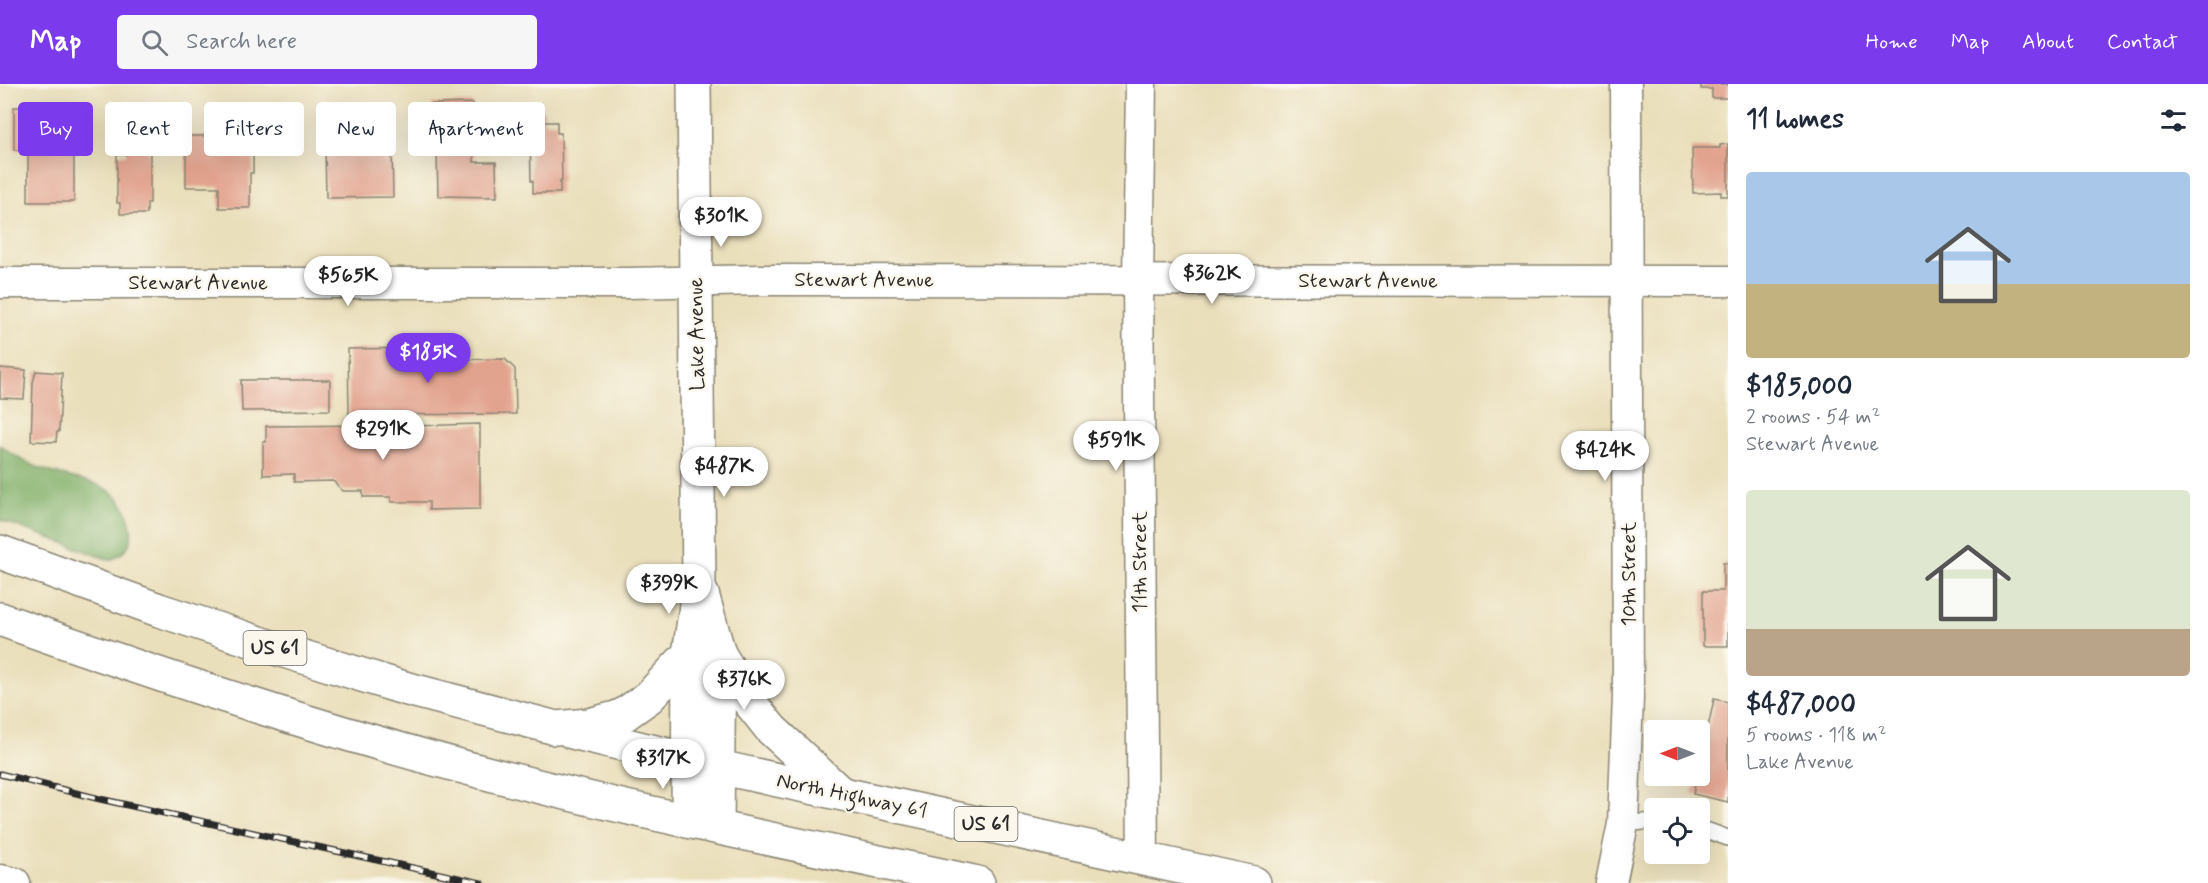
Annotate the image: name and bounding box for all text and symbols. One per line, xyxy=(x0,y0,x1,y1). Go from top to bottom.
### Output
search box xyxy=(117,15,537,69)
text: Map xyxy=(30,24,81,61)
icon: search xyxy=(138,26,171,59)
text: Search here xyxy=(186,28,297,56)
text: Home xyxy=(1866,28,1918,56)
text: Map xyxy=(1951,28,1989,56)
text: About xyxy=(2022,28,2074,56)
text: Contact xyxy=(2107,28,2178,56)
chip: Buy xyxy=(18,102,93,156)
chip: Rent xyxy=(105,102,192,156)
chip: Filters xyxy=(204,102,304,156)
chip: New xyxy=(316,102,396,156)
chip: Apartment xyxy=(408,102,545,156)
text: 11 homes xyxy=(1746,103,1844,137)
icon: filters xyxy=(2157,104,2190,137)
pin: $301K xyxy=(679,197,763,248)
text: $301K xyxy=(694,203,748,230)
icon: home xyxy=(1914,211,2022,319)
pin: $362K xyxy=(1170,254,1254,305)
pin: $565K xyxy=(306,256,390,307)
text: $362K xyxy=(1183,260,1241,287)
text: $565K xyxy=(318,262,378,289)
street label: Stewart Avenue xyxy=(794,266,934,294)
street label: Stewart Avenue xyxy=(1298,267,1438,295)
street label: Stewart Avenue xyxy=(128,269,268,297)
street label: Lake Avenue xyxy=(682,277,712,391)
pin: $185K xyxy=(386,333,470,384)
text: $185K xyxy=(400,339,456,366)
text: $185,000 xyxy=(1746,370,1852,404)
text: 2 rooms · 54 m² xyxy=(1746,404,1880,431)
pin: $291K xyxy=(341,410,425,461)
text: $291K xyxy=(355,416,411,443)
pin: $591K xyxy=(1074,421,1158,472)
text: $591K xyxy=(1087,427,1145,454)
pin: $424K xyxy=(1563,431,1647,482)
text: Stewart Avenue xyxy=(1746,431,1879,458)
text: $424K xyxy=(1575,437,1635,464)
pin: $487K xyxy=(682,447,766,498)
text: $487K xyxy=(694,453,754,480)
street label: 11th Street xyxy=(1126,510,1154,613)
street label: 10th Street xyxy=(1615,521,1643,626)
icon: home xyxy=(1914,529,2022,637)
pin: $399K xyxy=(627,564,711,615)
text: $399K xyxy=(640,570,698,597)
road number: US 61 xyxy=(244,631,306,665)
pin: $376K xyxy=(702,660,786,711)
text: $376K xyxy=(717,666,771,693)
text: $487,000 xyxy=(1746,688,1856,722)
north arrow xyxy=(1644,720,1710,786)
map controls xyxy=(1644,720,1710,864)
text: 5 rooms · 118 m² xyxy=(1746,722,1887,749)
pin: $317K xyxy=(621,739,705,790)
text: $317K xyxy=(636,745,690,772)
text: Lake Avenue xyxy=(1746,749,1854,776)
street label: North Highway 61 xyxy=(774,766,930,828)
button: locate xyxy=(1644,798,1710,864)
road number: US 61 xyxy=(954,807,1018,841)

